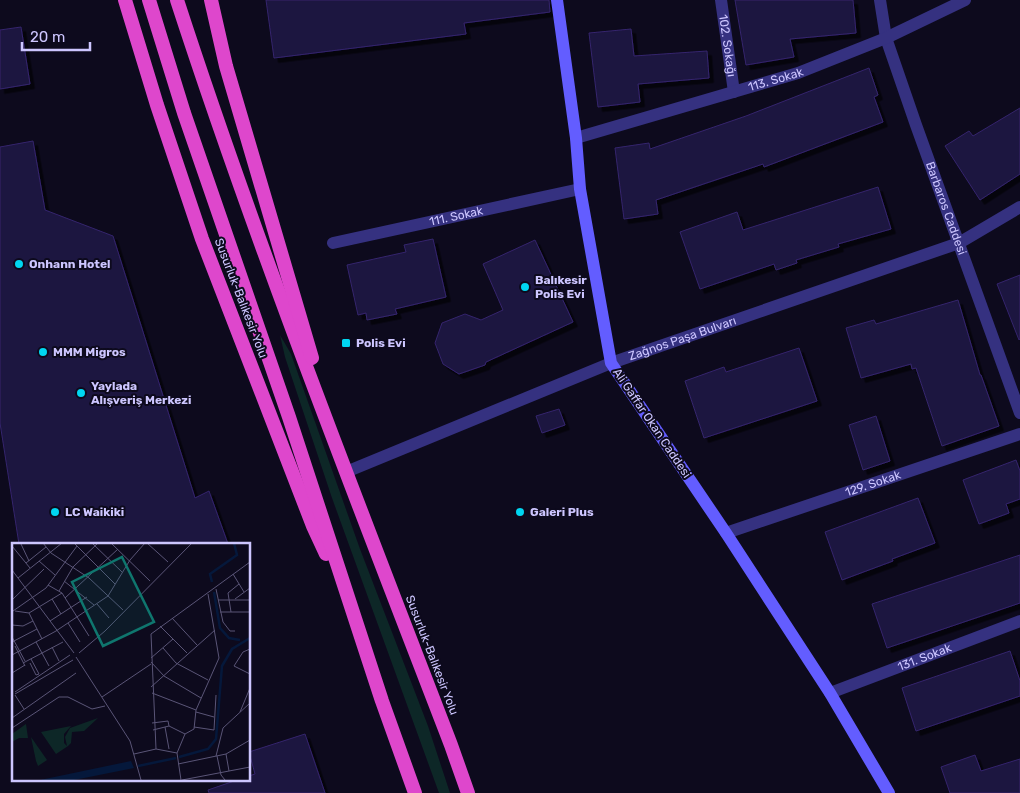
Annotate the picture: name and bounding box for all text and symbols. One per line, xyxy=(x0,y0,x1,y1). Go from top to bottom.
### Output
street label: 102. Sokağı xyxy=(716,13,739,78)
scale bar xyxy=(22,20,90,52)
text: 20 m xyxy=(30,28,65,46)
street label: 113. Sokak xyxy=(746,64,806,94)
street label: Barbaros Caddesi xyxy=(923,160,969,257)
street label: 111. Sokak xyxy=(428,203,485,229)
street label: Susurluk-Balıkesir Yolu xyxy=(212,236,270,360)
place label: Onhann Hotel xyxy=(29,257,111,271)
marker: Onhann Hotel xyxy=(13,258,25,270)
place label: Balıkesir Polis Evi xyxy=(535,273,587,301)
marker: Balıkesir Polis Evi xyxy=(519,281,531,293)
street label: Zağnos Paşa Bulvarı xyxy=(627,313,738,363)
place label: Polis Evi xyxy=(356,336,406,350)
marker: Polis Evi xyxy=(340,337,352,349)
place label: MMM Migros xyxy=(53,345,126,359)
marker: MMM Migros xyxy=(37,346,49,358)
street label: Ali Gaffar Okan Caddesi xyxy=(610,365,694,481)
place label: Yaylada Alışveriş Merkezi xyxy=(91,379,191,407)
marker: Yaylada Alışveriş Merkezi xyxy=(75,387,87,399)
street label: 129. Sokak xyxy=(843,467,903,499)
place label: LC Waikiki xyxy=(65,505,124,519)
place label: Galeri Plus xyxy=(530,505,594,519)
marker: LC Waikiki xyxy=(49,506,61,518)
marker: Galeri Plus xyxy=(514,506,526,518)
inset map xyxy=(12,543,250,780)
street label: Susurluk-Balıkesir Yolu xyxy=(403,593,461,717)
street label: 131. Sokak xyxy=(896,640,954,674)

